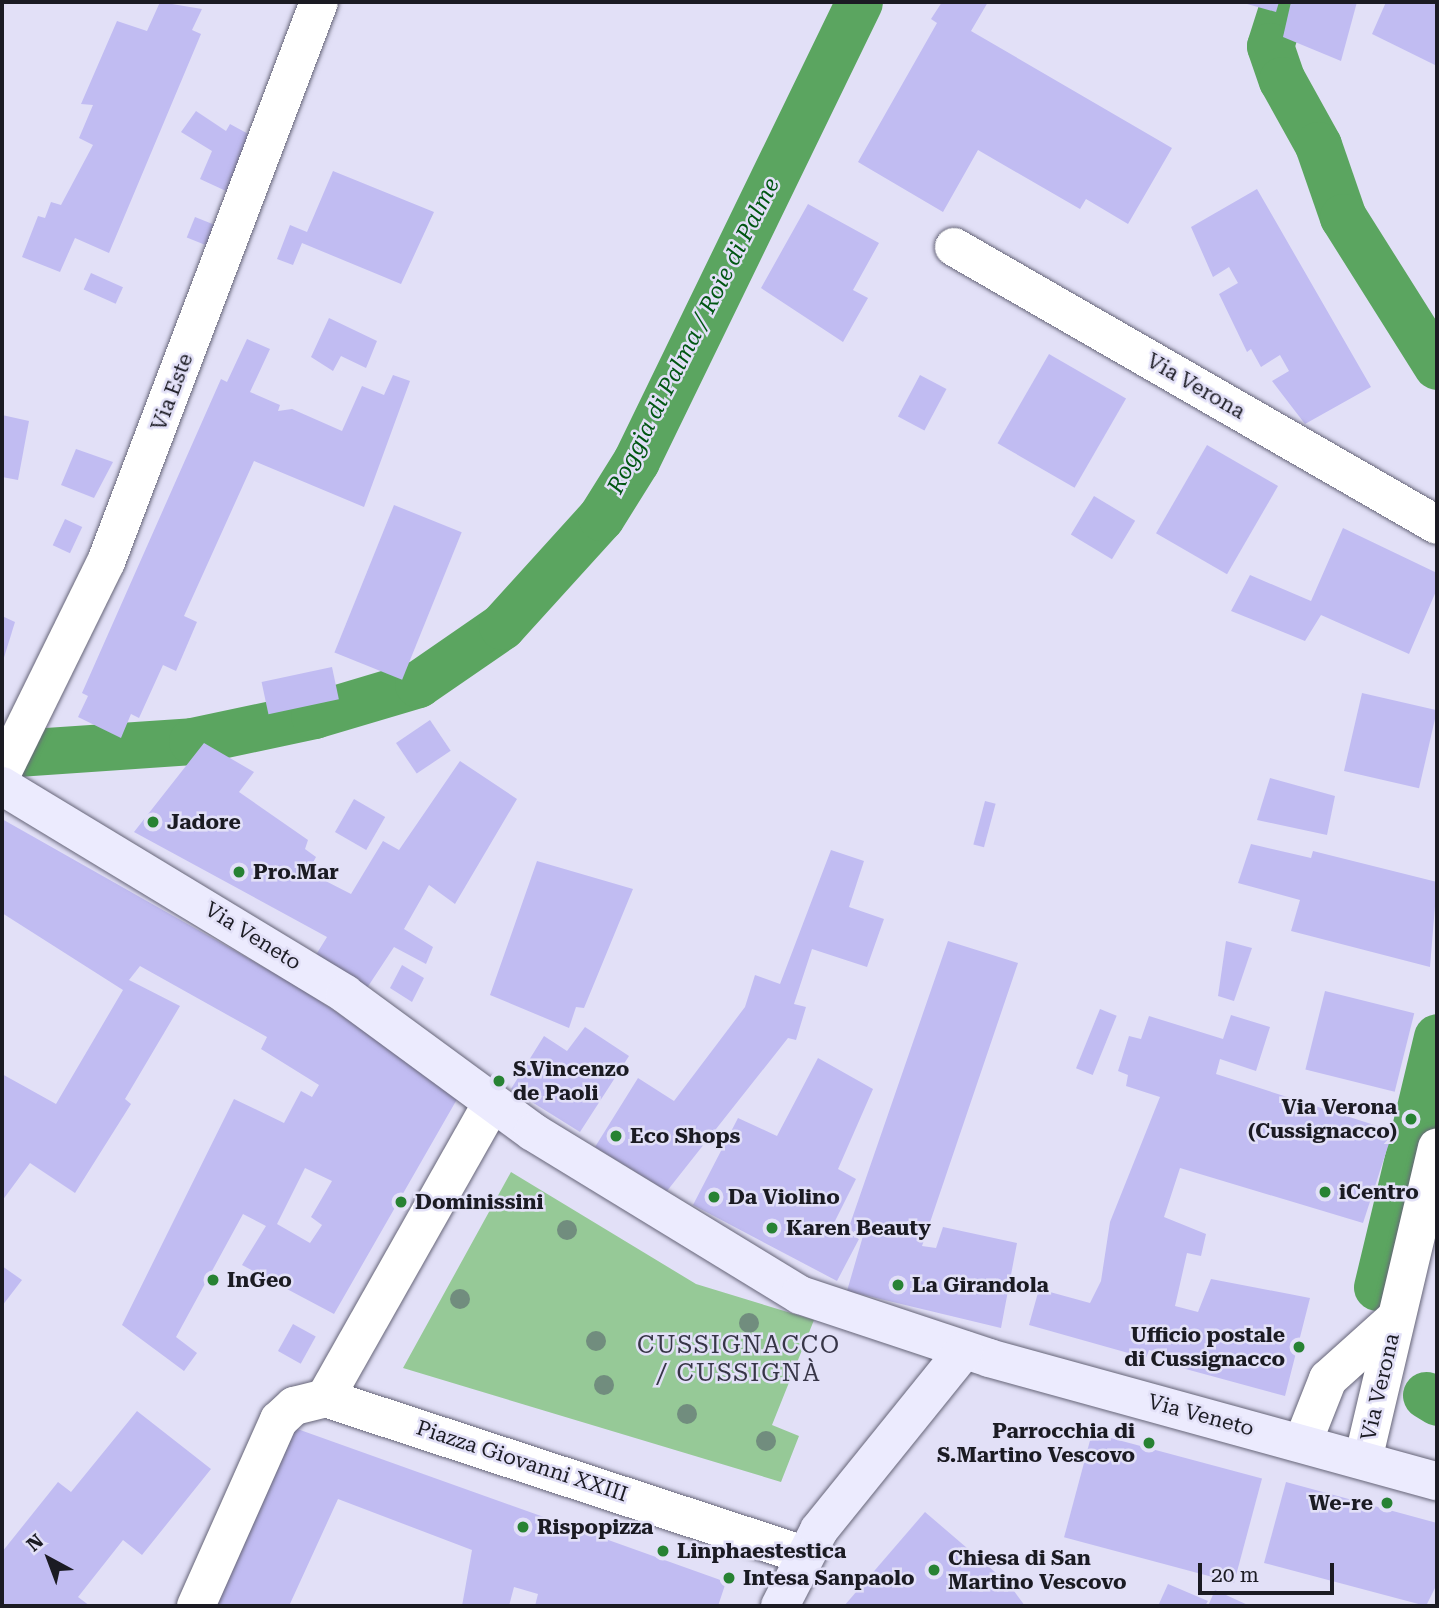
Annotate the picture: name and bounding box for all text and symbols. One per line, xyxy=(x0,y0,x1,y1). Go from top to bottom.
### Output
water label: Roggia di Palma / Roie di Palme xyxy=(602,174,786,498)
street label: Via Verona xyxy=(1142,348,1250,424)
street label: Via Este xyxy=(146,350,198,434)
place label: Jadore xyxy=(167,809,241,835)
marker: Jadore xyxy=(145,814,161,830)
place label: Pro.Mar xyxy=(253,859,339,885)
marker: Pro.Mar xyxy=(231,864,247,880)
street label: Via Veneto xyxy=(200,897,306,975)
place label: S.Vincenzo de Paoli xyxy=(513,1056,629,1106)
marker: S.Vincenzo de Paoli xyxy=(491,1073,507,1089)
place label: Via Verona (Cussignacco) xyxy=(1248,1094,1397,1144)
marker: Via Verona (Cussignacco) xyxy=(1403,1111,1419,1127)
place label: Eco Shops xyxy=(630,1123,740,1149)
marker: Eco Shops xyxy=(608,1128,624,1144)
place label: iCentro xyxy=(1339,1179,1419,1205)
place label: Da Violino xyxy=(728,1184,840,1210)
marker: iCentro xyxy=(1317,1184,1333,1200)
place label: Dominissini xyxy=(415,1189,544,1215)
marker: Da Violino xyxy=(706,1189,722,1205)
marker: Dominissini xyxy=(393,1194,409,1210)
place label: Karen Beauty xyxy=(786,1215,931,1241)
marker: Karen Beauty xyxy=(764,1220,780,1236)
place label: InGeo xyxy=(227,1267,292,1293)
marker: InGeo xyxy=(205,1272,221,1288)
place label: La Girandola xyxy=(912,1272,1049,1298)
marker: La Girandola xyxy=(890,1277,906,1293)
place label: Ufficio postale di Cussignacco xyxy=(1124,1322,1285,1372)
street label: Via Verona xyxy=(1355,1331,1405,1443)
district label: CUSSIGNACCO / CUSSIGNÀ xyxy=(638,1332,840,1388)
marker: Ufficio postale di Cussignacco xyxy=(1291,1339,1307,1355)
street label: Via Veneto xyxy=(1145,1389,1257,1441)
street label: Piazza Giovanni XXIII xyxy=(413,1415,631,1507)
place label: Parrocchia di S.Martino Vescovo xyxy=(937,1418,1135,1468)
marker: Parrocchia di S.Martino Vescovo xyxy=(1141,1435,1157,1451)
place label: We-re xyxy=(1309,1490,1373,1516)
marker: We-re xyxy=(1379,1495,1395,1511)
place label: Rispopizza xyxy=(537,1514,653,1540)
marker: Rispopizza xyxy=(515,1519,531,1535)
north arrow xyxy=(14,1524,84,1594)
text: N xyxy=(22,1529,48,1556)
place label: Linphaestestica xyxy=(677,1538,846,1564)
marker: Linphaestestica xyxy=(655,1543,671,1559)
place label: Chiesa di San Martino Vescovo xyxy=(948,1545,1127,1595)
scale bar xyxy=(1201,1548,1338,1592)
marker: Chiesa di San Martino Vescovo xyxy=(926,1562,942,1578)
text: 20 m xyxy=(1211,1563,1259,1587)
place label: Intesa Sanpaolo xyxy=(743,1565,915,1591)
marker: Intesa Sanpaolo xyxy=(721,1570,737,1586)

